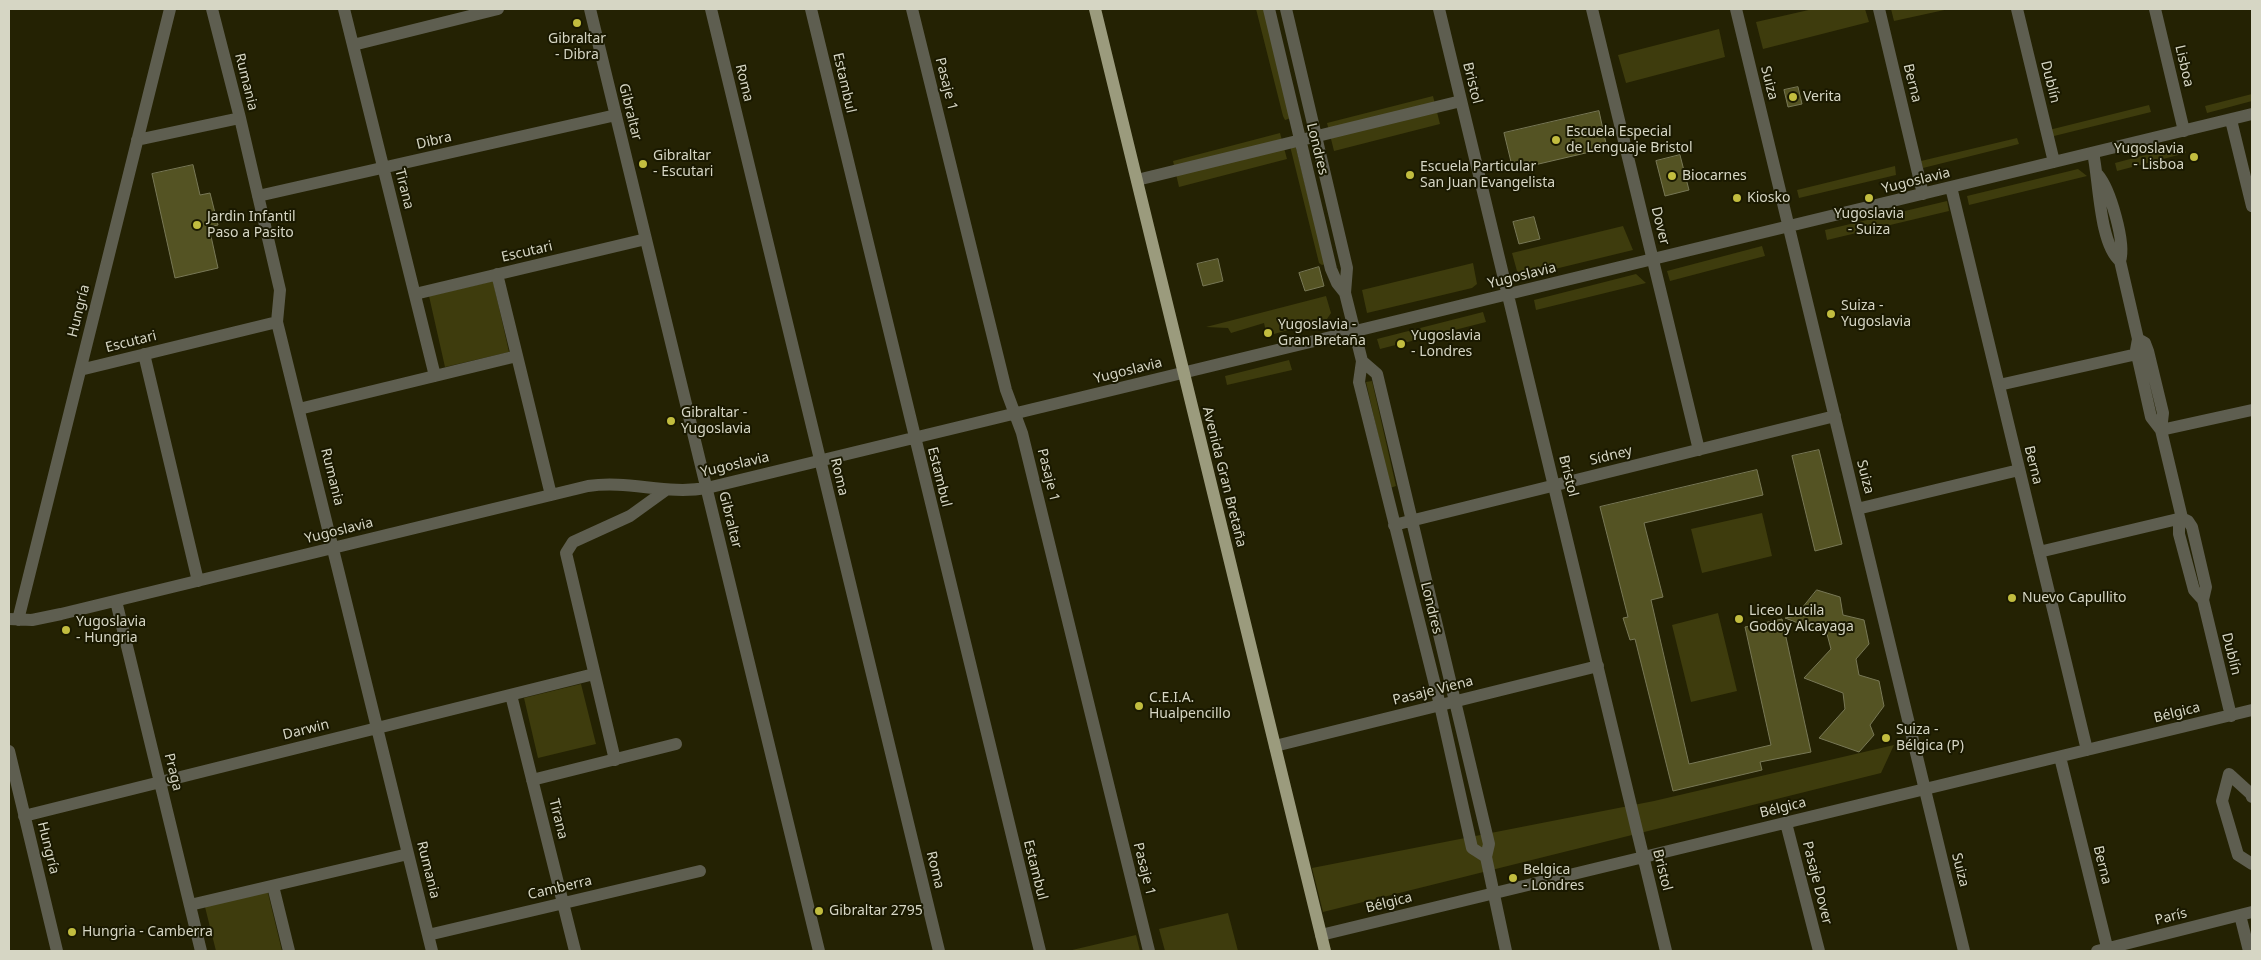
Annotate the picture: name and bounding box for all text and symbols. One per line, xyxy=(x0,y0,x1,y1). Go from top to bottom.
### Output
marker: Gibraltar - Dibra xyxy=(571,17,583,29)
place label: Gibraltar - Dibra xyxy=(548,31,606,64)
street label: Lisboa xyxy=(2171,43,2197,89)
street label: Estambul xyxy=(829,51,859,115)
street label: Rumania xyxy=(231,52,261,112)
street label: Pasaje 1 xyxy=(931,56,961,112)
street label: Dublín xyxy=(2037,59,2063,105)
street label: Bristol xyxy=(1459,60,1485,106)
street label: Roma xyxy=(731,62,757,104)
street label: Berna xyxy=(1899,62,1925,104)
street label: Suiza xyxy=(1757,64,1781,102)
street label: Gibraltar xyxy=(615,82,645,142)
place label: Verita xyxy=(1803,89,1841,105)
marker: Verita xyxy=(1787,91,1799,103)
street label: Londres xyxy=(1302,121,1332,177)
place label: Escuela Especial de Lenguaje Bristol xyxy=(1566,124,1693,156)
street label: Dibra xyxy=(415,129,453,153)
marker: Escuela Especial de Lenguaje Bristol xyxy=(1550,134,1562,146)
place label: Yugoslavia - Lisboa xyxy=(2114,141,2184,174)
place label: Gibraltar - Escutari xyxy=(653,148,713,180)
marker: Yugoslavia - Lisboa xyxy=(2188,151,2200,163)
marker: Gibraltar - Escutari xyxy=(637,158,649,170)
place label: Escuela Particular San Juan Evangelista xyxy=(1420,159,1555,192)
street label: Yugoslavia xyxy=(1880,164,1952,198)
street label: Tirana xyxy=(391,167,417,211)
place label: Biocarnes xyxy=(1682,168,1747,184)
marker: Escuela Particular San Juan Evangelista xyxy=(1404,169,1416,181)
marker: Biocarnes xyxy=(1666,170,1678,182)
place label: Kiosko xyxy=(1747,190,1790,206)
marker: Kiosko xyxy=(1731,192,1743,204)
marker: Yugoslavia - Suiza xyxy=(1863,192,1875,204)
street label: Dover xyxy=(1647,205,1673,247)
place label: Yugoslavia - Suiza xyxy=(1834,206,1904,238)
place label: Jardin Infantil Paso a Pasito xyxy=(207,209,296,242)
marker: Jardin Infantil Paso a Pasito xyxy=(191,219,203,231)
street label: Escutari xyxy=(500,238,554,266)
street label: Yugoslavia xyxy=(1486,259,1558,293)
street label: Hungría xyxy=(64,283,94,339)
place label: Suiza - Yugoslavia xyxy=(1841,298,1911,331)
marker: Suiza - Yugoslavia xyxy=(1825,308,1837,320)
place label: Yugoslavia - Gran Bretaña xyxy=(1278,317,1366,350)
marker: Yugoslavia - Gran Bretaña xyxy=(1262,327,1274,339)
street label: Escutari xyxy=(104,328,158,356)
place label: Yugoslavia - Londres xyxy=(1411,328,1481,361)
marker: Yugoslavia - Londres xyxy=(1395,338,1407,350)
street label: Yugoslavia xyxy=(1092,354,1164,388)
place label: Gibraltar - Yugoslavia xyxy=(681,405,751,438)
street label: Avenida Gran Bretaña xyxy=(1198,405,1250,549)
marker: Gibraltar - Yugoslavia xyxy=(665,415,677,427)
street label: Sídney xyxy=(1588,443,1634,469)
street label: Berna xyxy=(2020,444,2046,486)
street label: Estambul xyxy=(923,445,955,509)
street label: Rumania xyxy=(317,447,347,507)
street label: Pasaje 1 xyxy=(1033,447,1063,503)
street label: Yugoslavia xyxy=(699,449,771,481)
street label: Bristol xyxy=(1555,453,1581,499)
street label: Roma xyxy=(827,457,851,497)
street label: Suiza xyxy=(1853,458,1877,496)
street label: Gibraltar xyxy=(715,490,745,550)
street label: Yugoslavia xyxy=(303,514,375,548)
street label: Londres xyxy=(1416,580,1446,636)
place label: Nuevo Capullito xyxy=(2022,590,2126,606)
marker: Nuevo Capullito xyxy=(2006,592,2018,604)
place label: Liceo Lucila Godoy Alcayaga xyxy=(1749,603,1854,636)
marker: Liceo Lucila Godoy Alcayaga xyxy=(1733,613,1745,625)
place label: Yugoslavia - Hungria xyxy=(76,614,146,646)
marker: Yugoslavia - Hungria xyxy=(60,624,72,636)
street label: Dublín xyxy=(2218,631,2244,677)
street label: Pasaje Viena xyxy=(1391,673,1475,709)
place label: C.E.I.A. Hualpencillo xyxy=(1149,690,1231,722)
street label: Bélgica xyxy=(2152,699,2202,727)
marker: C.E.I.A. Hualpencillo xyxy=(1133,700,1145,712)
street label: Darwin xyxy=(281,716,331,744)
place label: Suiza - Bélgica (P) xyxy=(1896,722,1964,754)
marker: Suiza - Bélgica (P) xyxy=(1880,732,1892,744)
street label: Praga xyxy=(160,751,186,793)
street label: Bélgica xyxy=(1758,794,1808,822)
street label: Tirana xyxy=(545,797,571,841)
street label: Hungría xyxy=(33,820,63,876)
street label: Estambul xyxy=(1019,838,1051,902)
street label: Rumania xyxy=(413,840,443,900)
street label: Pasaje Dover xyxy=(1799,840,1835,926)
street label: Pasaje 1 xyxy=(1129,841,1159,897)
street label: Berna xyxy=(2089,844,2115,886)
street label: Bristol xyxy=(1649,847,1675,893)
street label: Roma xyxy=(922,849,948,891)
street label: Suiza xyxy=(1948,851,1972,889)
place label: Belgica - Londres xyxy=(1523,862,1584,894)
street label: Camberra xyxy=(526,872,594,904)
marker: Belgica - Londres xyxy=(1507,872,1519,884)
street label: Bélgica xyxy=(1364,889,1414,917)
place label: Gibraltar 2795 xyxy=(829,903,923,919)
marker: Gibraltar 2795 xyxy=(813,905,825,917)
street label: París xyxy=(2153,905,2189,929)
place label: Hungria - Camberra xyxy=(82,924,213,940)
marker: Hungria - Camberra xyxy=(66,926,78,938)

